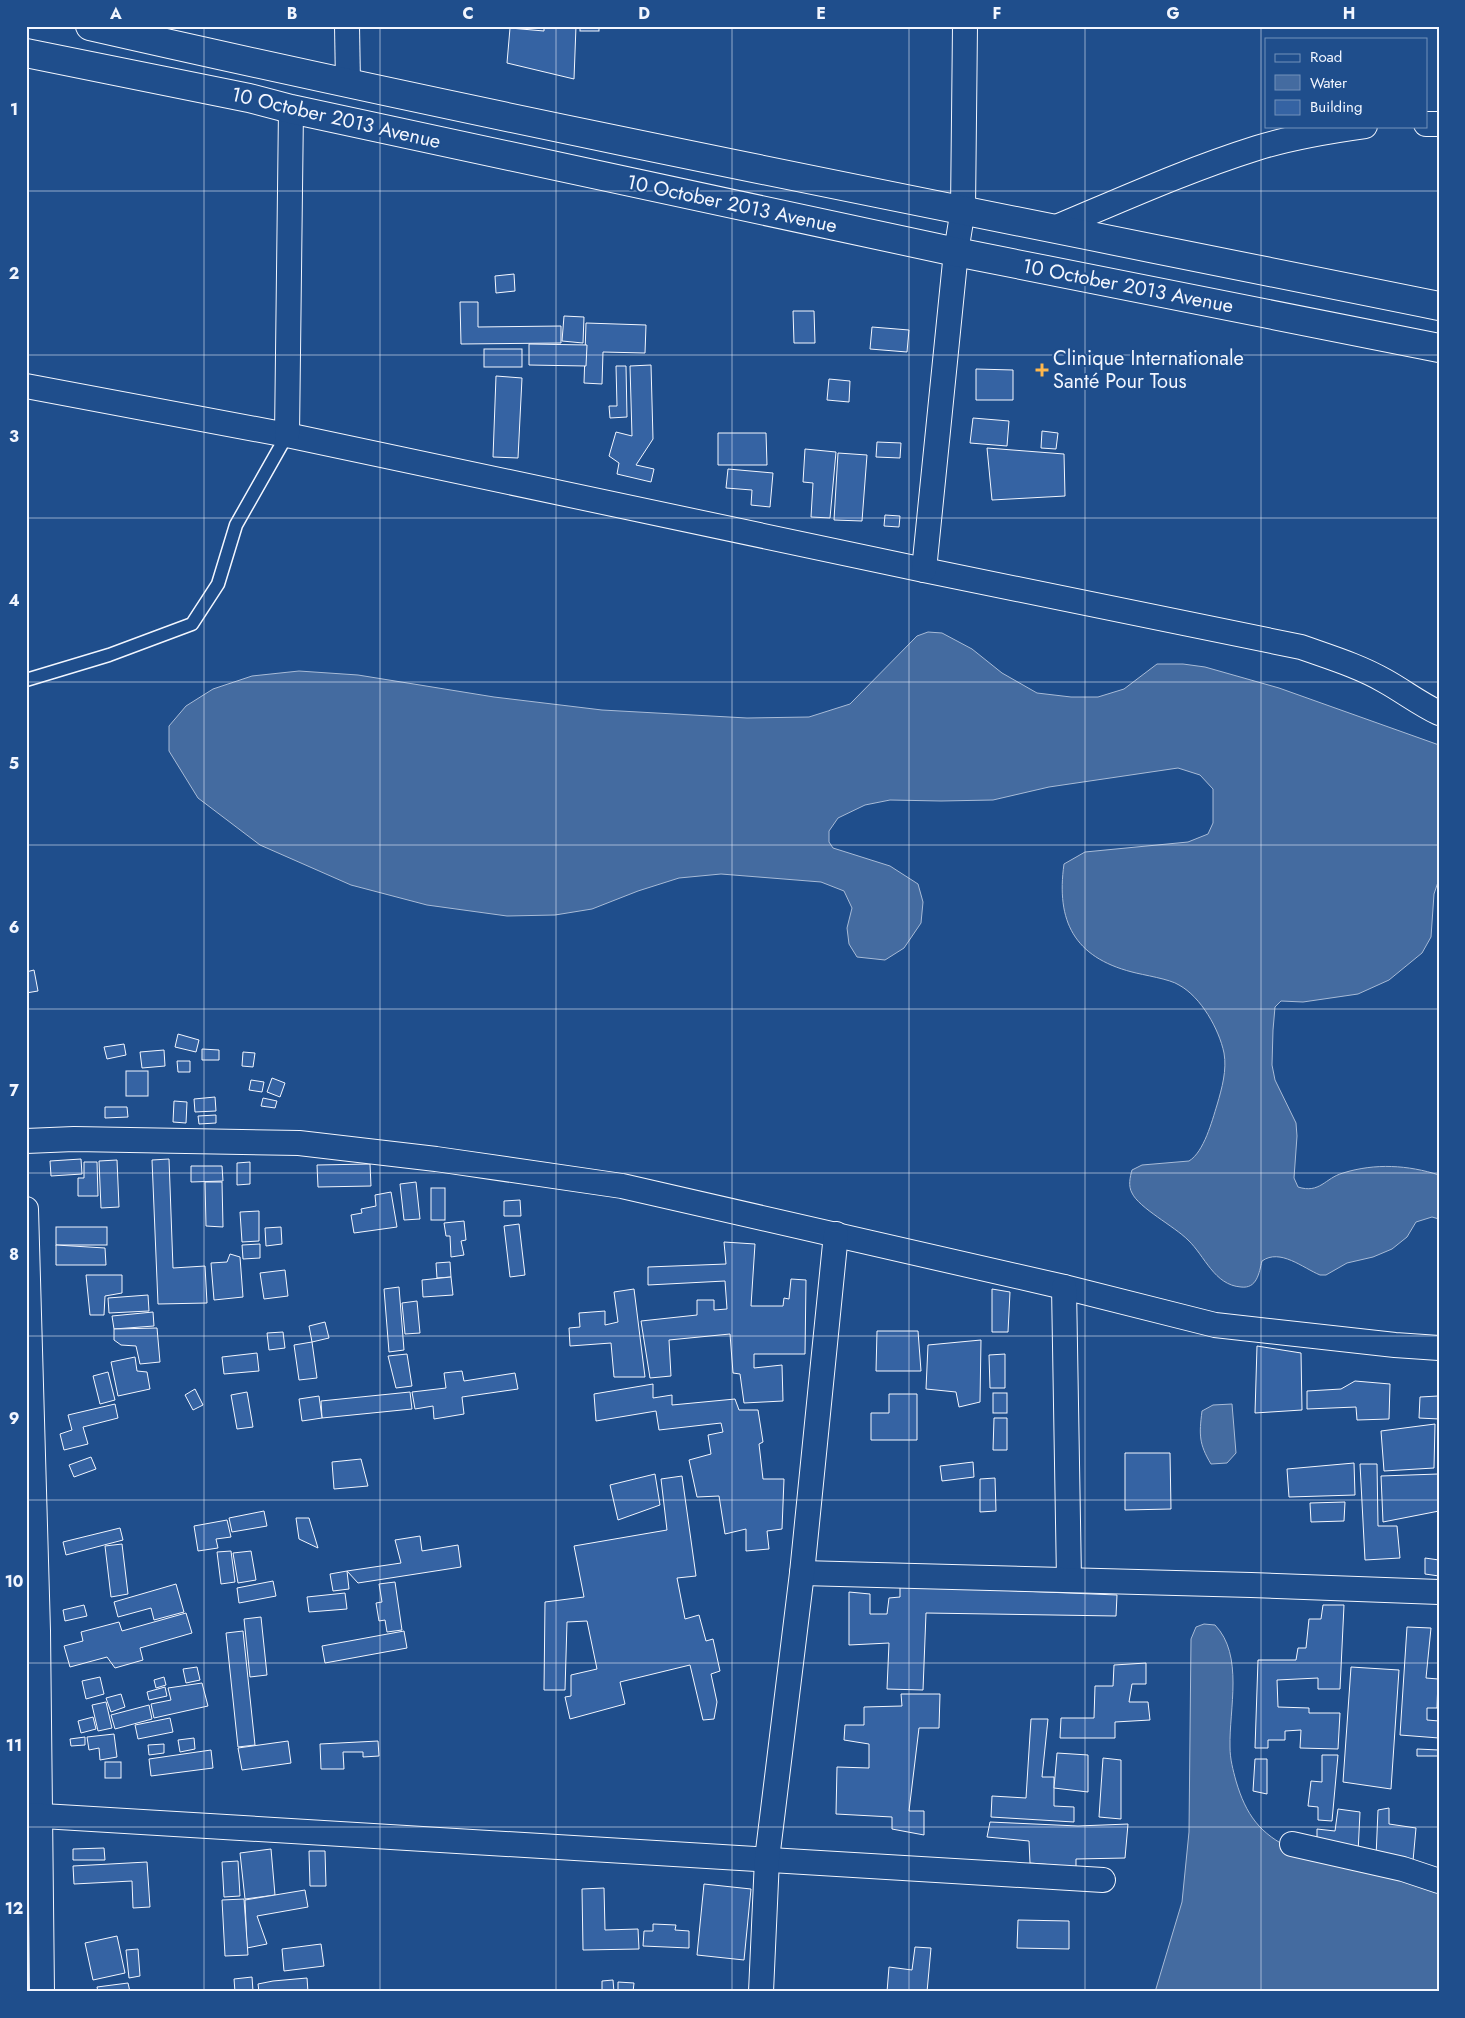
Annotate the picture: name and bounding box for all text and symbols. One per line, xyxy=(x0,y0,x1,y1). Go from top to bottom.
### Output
text: A xyxy=(109,2,122,25)
text: B xyxy=(287,2,297,25)
text: C xyxy=(462,2,474,25)
text: D xyxy=(638,2,650,25)
text: E xyxy=(816,2,826,25)
text: F xyxy=(993,2,1001,25)
text: G xyxy=(1166,2,1180,25)
text: H xyxy=(1343,2,1355,25)
legend xyxy=(1265,38,1428,128)
text: Road xyxy=(1310,46,1342,68)
text: Water xyxy=(1310,72,1348,94)
street label: 10 October 2013 Avenue xyxy=(228,80,444,156)
text: Building xyxy=(1310,96,1362,118)
text: 1 xyxy=(10,98,18,121)
street label: 10 October 2013 Avenue xyxy=(624,168,840,240)
street label: 10 October 2013 Avenue xyxy=(1020,251,1236,321)
text: 2 xyxy=(9,262,19,285)
place label: Clinique Internationale Santé Pour Tous xyxy=(1053,344,1244,396)
marker: Clinique Internationale Santé Pour Tous xyxy=(1035,363,1049,377)
text: 3 xyxy=(9,425,19,448)
text: 4 xyxy=(8,589,20,612)
text: 5 xyxy=(9,752,19,775)
text: 6 xyxy=(9,916,19,939)
text: 7 xyxy=(9,1079,19,1102)
text: 8 xyxy=(9,1243,19,1266)
text: 9 xyxy=(9,1407,19,1430)
text: 10 xyxy=(5,1570,23,1593)
text: 11 xyxy=(6,1734,22,1757)
text: 12 xyxy=(5,1897,23,1920)

